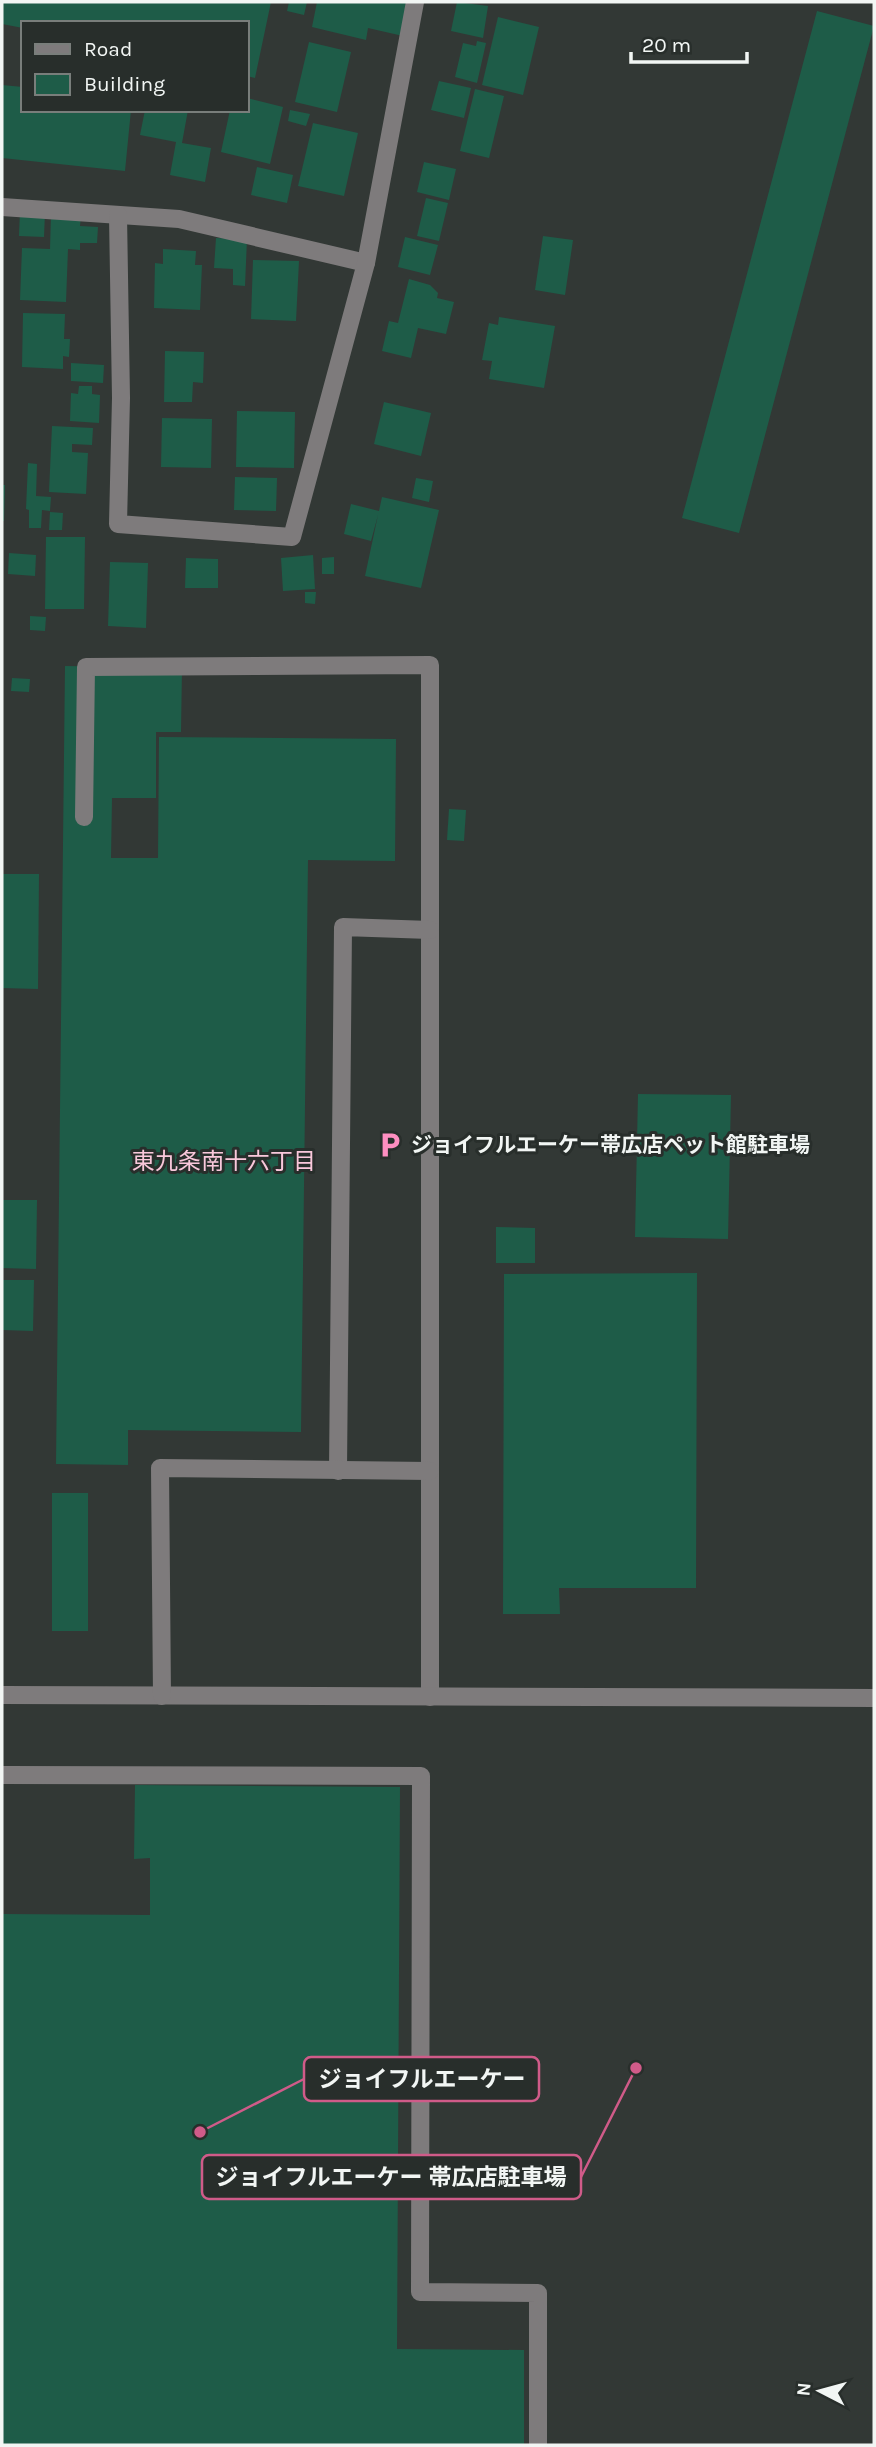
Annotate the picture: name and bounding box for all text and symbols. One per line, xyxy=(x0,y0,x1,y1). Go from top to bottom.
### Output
legend xyxy=(21,21,248,112)
scale bar xyxy=(631,21,746,65)
text: 20 m xyxy=(642,33,691,57)
text: Road xyxy=(84,37,132,61)
text: Building xyxy=(84,72,165,96)
parking icon: ジョイフルエーケー帯広店ペット館駐車場 xyxy=(375,1130,405,1160)
place label: ジョイフルエーケー帯広店ペット館駐車場 xyxy=(411,1133,810,1157)
district label: 東九条南十六丁目 xyxy=(132,1148,316,1175)
callout: ジョイフルエーケー xyxy=(304,2057,539,2101)
text: ジョイフルエーケー xyxy=(319,2066,526,2093)
callout: ジョイフルエーケー 帯広店駐車場 xyxy=(202,2155,581,2199)
text: ジョイフルエーケー 帯広店駐車場 xyxy=(216,2164,566,2191)
north arrow xyxy=(785,2356,855,2426)
text: N xyxy=(792,2381,816,2397)

